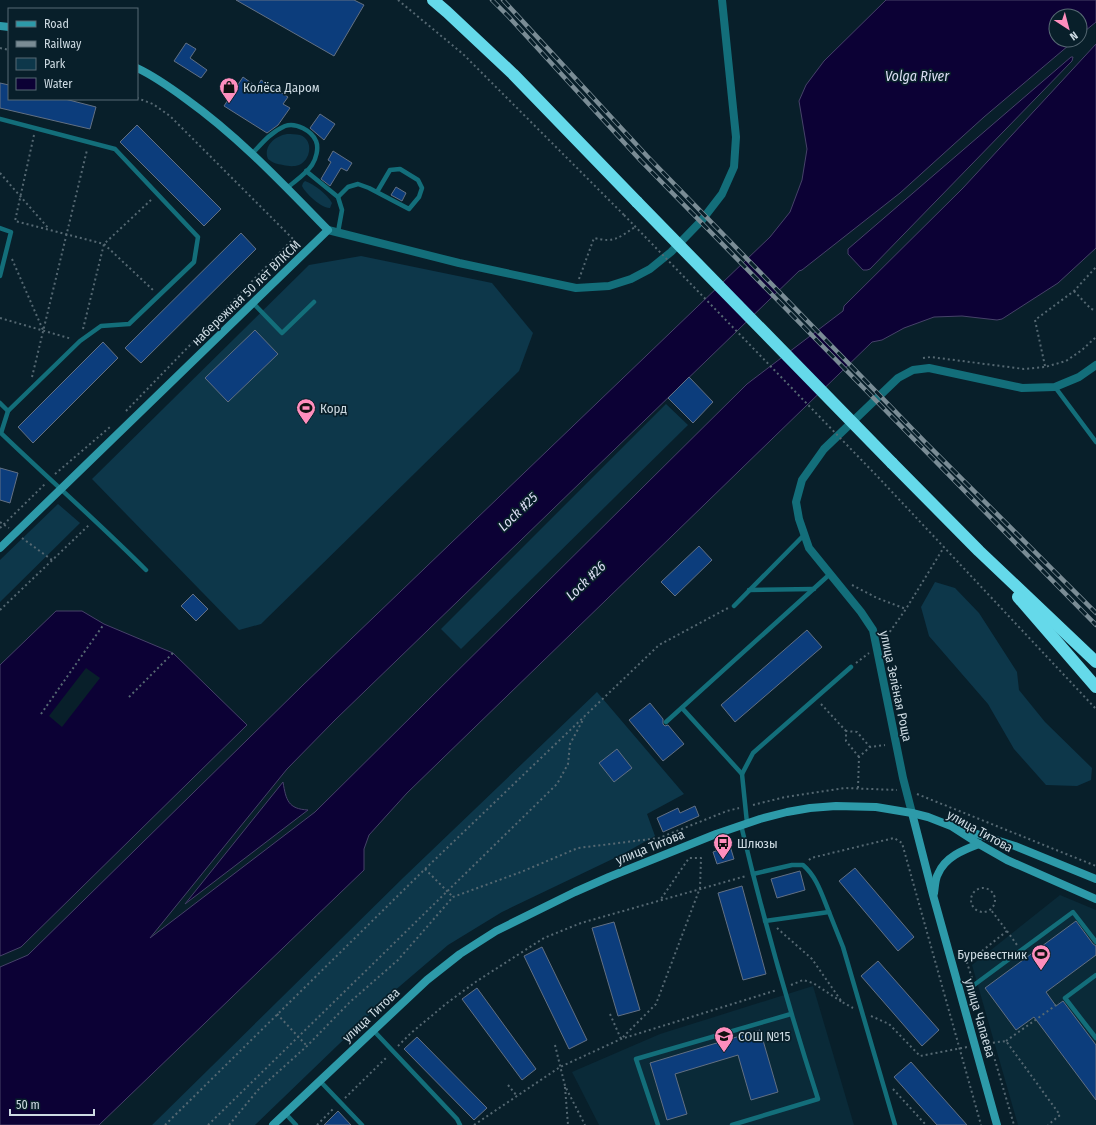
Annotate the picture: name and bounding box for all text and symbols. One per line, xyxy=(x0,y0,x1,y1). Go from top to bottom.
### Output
legend xyxy=(8,8,138,100)
north arrow xyxy=(1048,8,1088,48)
text: Road xyxy=(44,17,69,31)
text: N xyxy=(1067,28,1080,43)
text: Railway xyxy=(44,37,82,51)
text: Park xyxy=(44,57,66,71)
water label: Volga River xyxy=(885,68,950,85)
shop icon: Колёса Даром xyxy=(218,76,240,104)
text: Water xyxy=(44,77,73,91)
place label: Колёса Даром xyxy=(243,80,320,95)
street label: набережная 50 лет ВЛКСМ xyxy=(189,237,303,349)
sports icon: Корд xyxy=(295,397,317,425)
place label: Корд xyxy=(320,401,347,416)
water label: Lock #25 xyxy=(495,489,542,535)
water label: Lock #26 xyxy=(563,558,610,604)
street label: улица Зелёная Роща xyxy=(877,629,915,743)
street label: улица Титова xyxy=(945,807,1015,855)
street label: улица Титова xyxy=(613,826,687,868)
bus stop icon: Шлюзы xyxy=(712,832,734,860)
place label: Шлюзы xyxy=(737,836,778,851)
sports icon: Буревестник xyxy=(1030,943,1052,971)
place label: Буревестник xyxy=(957,947,1027,962)
street label: улица Чапаева xyxy=(962,977,998,1059)
street label: улица Титова xyxy=(339,985,403,1045)
school or university icon: СОШ №15 xyxy=(713,1025,735,1053)
place label: СОШ №15 xyxy=(738,1029,790,1044)
scale bar xyxy=(10,1091,94,1117)
text: 50 m xyxy=(16,1098,40,1112)

